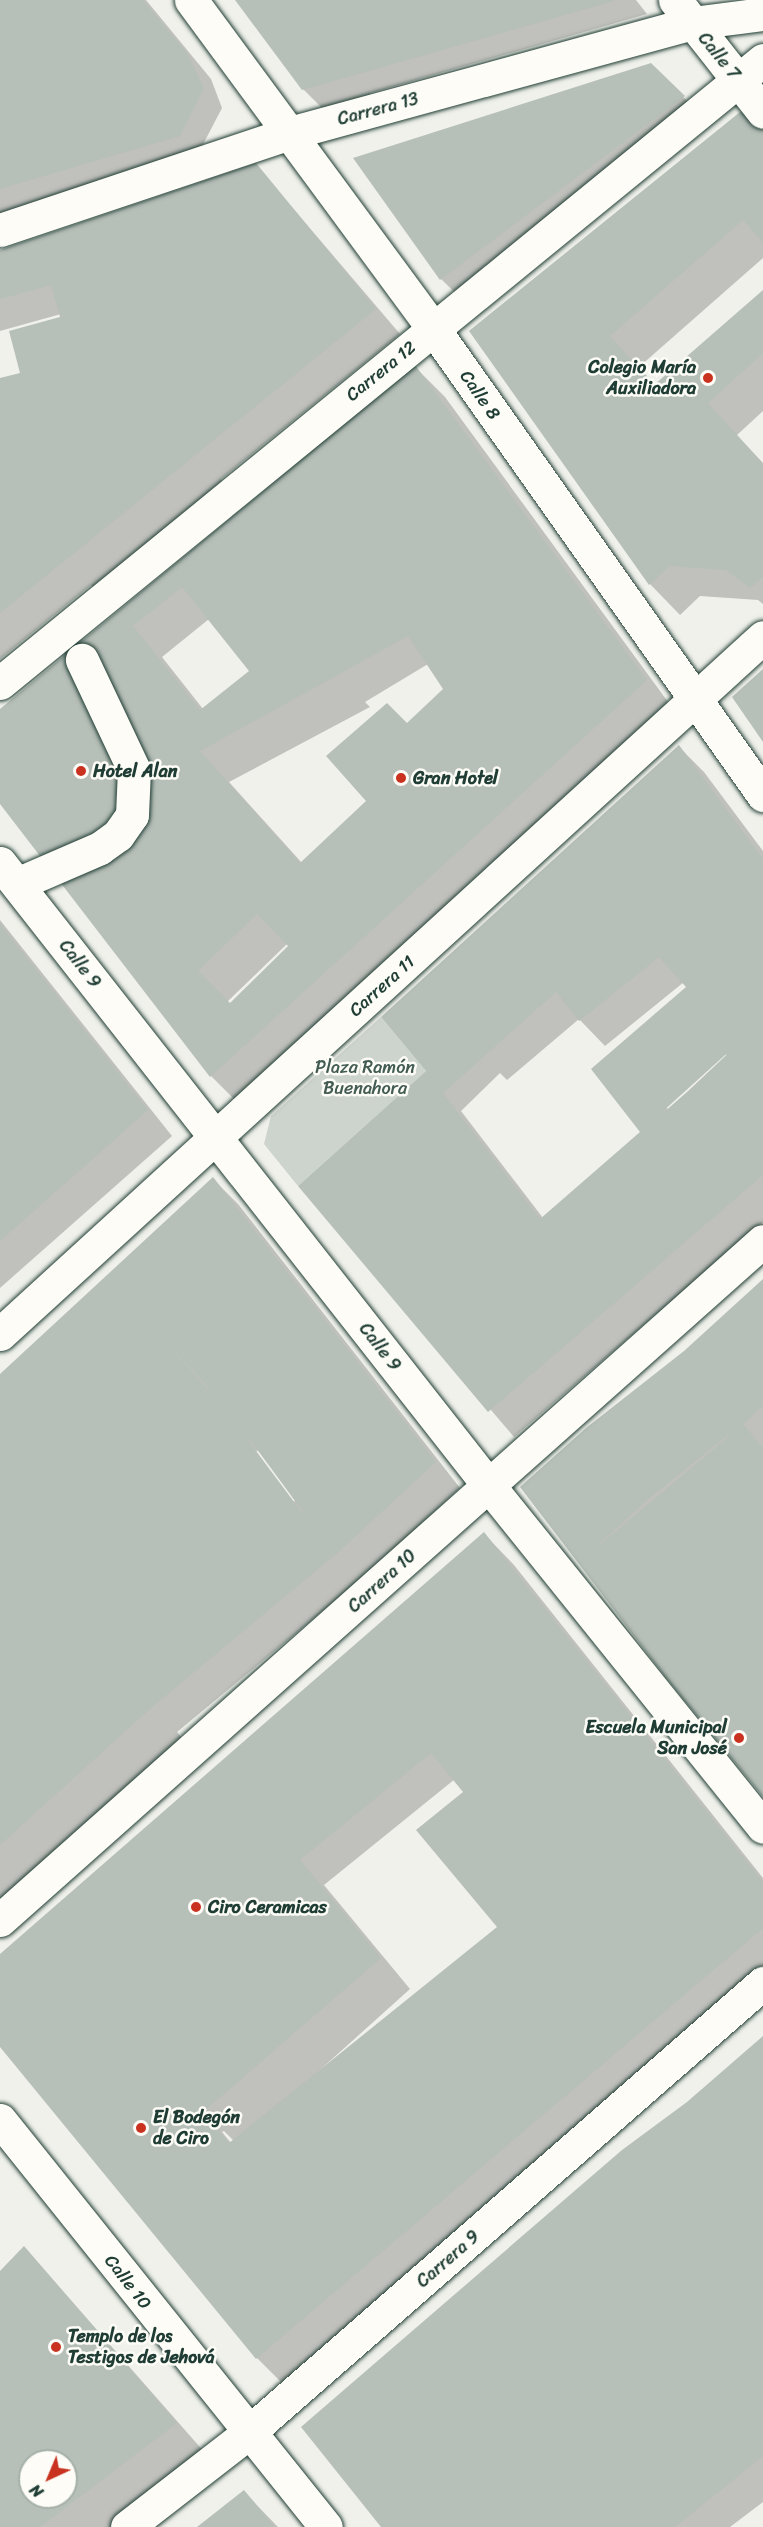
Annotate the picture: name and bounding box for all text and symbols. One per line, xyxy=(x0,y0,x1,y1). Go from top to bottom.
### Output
street label: Calle 7 xyxy=(693,28,745,84)
street label: Carrera 13 xyxy=(335,88,421,130)
street label: Carrera 12 xyxy=(342,336,420,406)
place label: Colegio María Auxiliadora xyxy=(588,357,696,400)
street label: Calle 8 xyxy=(455,366,505,424)
marker: Colegio María Auxiliadora xyxy=(701,371,715,385)
place label: Hotel Alan xyxy=(93,760,177,782)
marker: Hotel Alan xyxy=(74,764,88,778)
place label: Gran Hotel xyxy=(413,767,499,789)
marker: Gran Hotel xyxy=(394,771,408,785)
street label: Calle 9 xyxy=(54,935,106,993)
street label: Carrera 11 xyxy=(345,951,419,1021)
park label: Plaza Ramón Buenahora xyxy=(315,1057,415,1100)
street label: Calle 9 xyxy=(354,1318,406,1376)
street label: Carrera 10 xyxy=(343,1545,421,1617)
place label: Escuela Municipal San José xyxy=(585,1717,727,1760)
marker: Escuela Municipal San José xyxy=(732,1731,746,1745)
place label: Ciro Ceramicas xyxy=(208,1896,327,1918)
marker: Ciro Ceramicas xyxy=(189,1900,203,1914)
place label: El Bodegón de Ciro xyxy=(153,2107,240,2150)
marker: El Bodegón de Ciro xyxy=(134,2121,148,2135)
street label: Carrera 9 xyxy=(412,2226,484,2292)
street label: Calle 10 xyxy=(100,2250,156,2314)
place label: Templo de los Testigos de Jehová xyxy=(68,2326,215,2368)
marker: Templo de los Testigos de Jehová xyxy=(49,2340,63,2354)
north arrow xyxy=(18,2449,78,2509)
text: N xyxy=(22,2477,51,2505)

